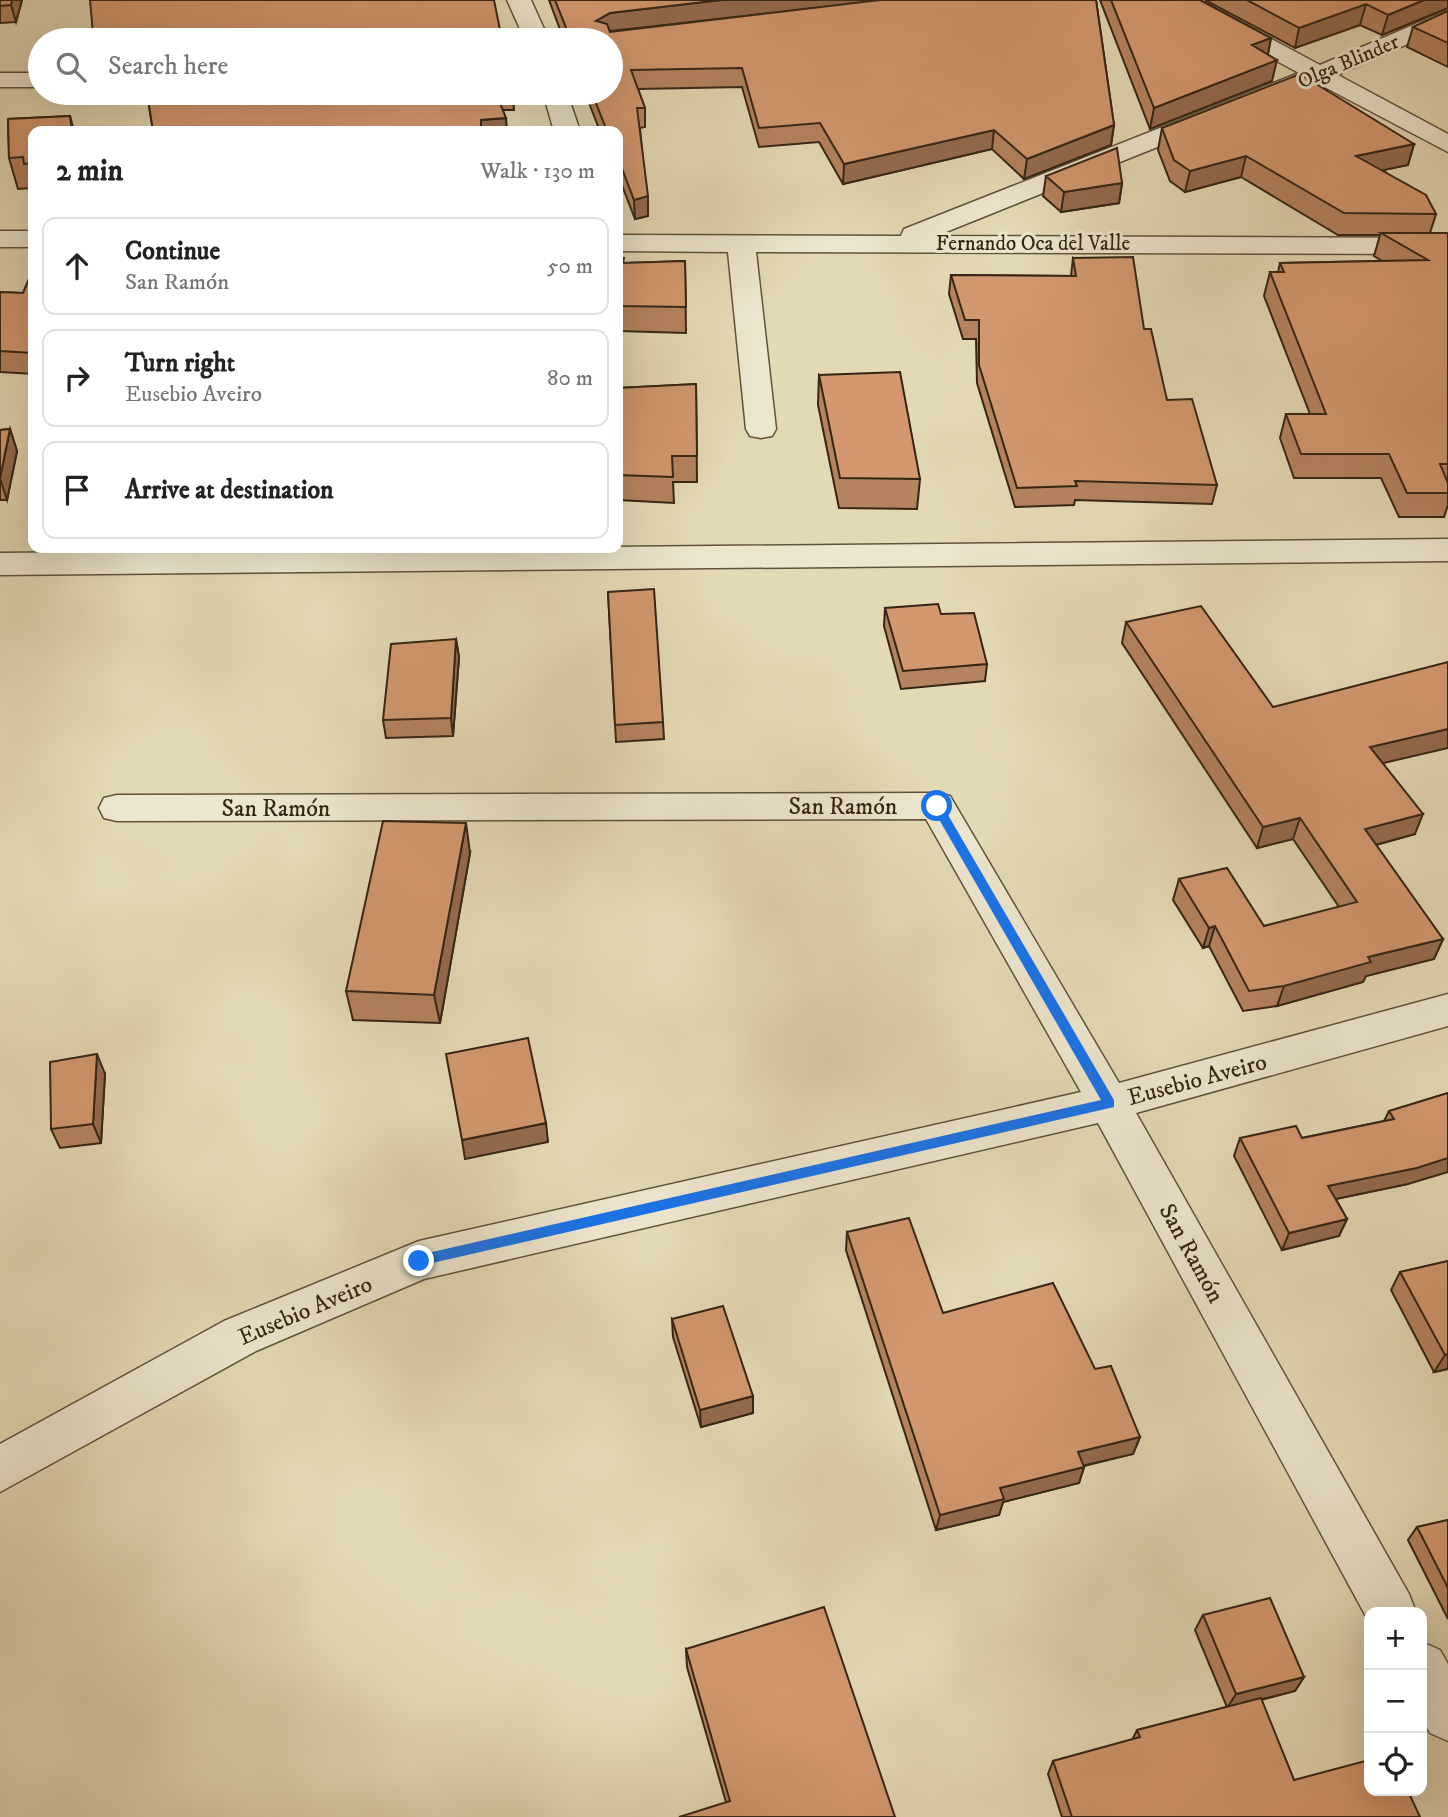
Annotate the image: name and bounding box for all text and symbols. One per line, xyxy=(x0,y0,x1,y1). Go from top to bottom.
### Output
search box xyxy=(28,28,623,105)
street label: Olga Blinder xyxy=(1294,29,1403,95)
icon: search xyxy=(52,48,90,86)
text: Search here xyxy=(108,50,228,83)
text: 2 min xyxy=(56,153,123,190)
text: Walk · 130 m xyxy=(480,157,595,186)
street label: Fernando Oca del Valle xyxy=(936,231,1130,257)
text: Continue xyxy=(125,235,220,268)
icon: ahead xyxy=(58,247,96,285)
text: 50 m xyxy=(547,252,593,281)
text: San Ramón xyxy=(125,268,229,297)
text: Turn right xyxy=(125,347,235,380)
icon: right xyxy=(58,359,96,397)
text: 80 m xyxy=(547,364,593,393)
text: Eusebio Aveiro xyxy=(125,380,262,409)
icon: arrive xyxy=(58,471,96,509)
text: Arrive at destination xyxy=(125,474,334,507)
route start xyxy=(921,790,952,821)
street label: San Ramón xyxy=(789,792,898,822)
street label: San Ramón xyxy=(222,794,331,824)
street label: Eusebio Aveiro xyxy=(1124,1047,1270,1113)
street label: San Ramón xyxy=(1152,1199,1231,1309)
route end xyxy=(403,1245,434,1276)
street label: Eusebio Aveiro xyxy=(234,1269,377,1353)
map controls xyxy=(1364,1607,1427,1796)
button: + xyxy=(1364,1607,1427,1670)
button: − xyxy=(1364,1670,1427,1733)
button: locate xyxy=(1364,1733,1427,1796)

